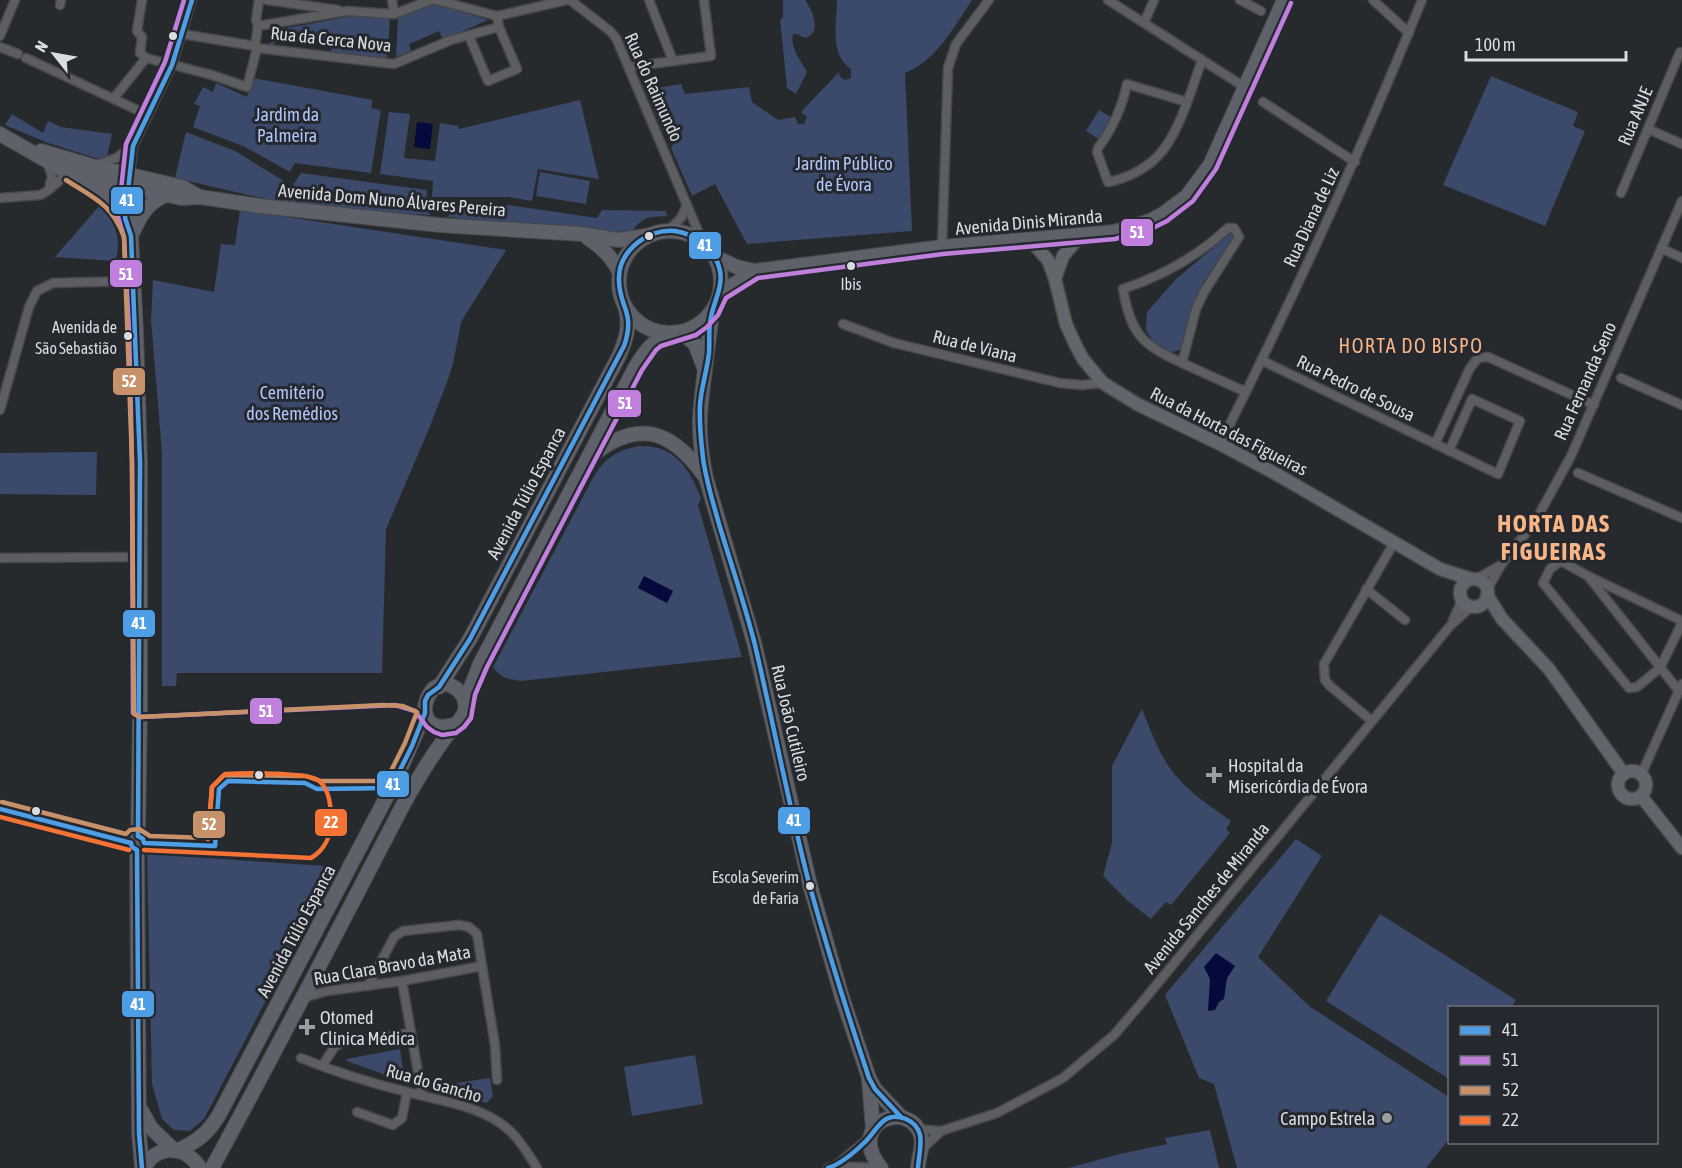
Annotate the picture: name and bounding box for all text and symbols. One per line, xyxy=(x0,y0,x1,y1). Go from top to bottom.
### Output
street label: Rua da Cerca Nova xyxy=(269,22,393,56)
north arrow xyxy=(24,24,84,84)
scale bar xyxy=(1466,24,1626,62)
street label: Rua do Raimundo xyxy=(621,29,687,145)
unlabelled marker xyxy=(167,30,179,42)
text: 100 m xyxy=(1475,34,1516,55)
text: N xyxy=(31,38,51,55)
street label: Rua ANJE xyxy=(1613,83,1657,148)
park label: Jardim da Palmeira xyxy=(255,104,319,146)
park label: Jardim Público de Évora xyxy=(795,153,893,195)
street label: Rua Diana de Liz xyxy=(1279,163,1343,270)
street label: Avenida Dom Nuno Álvares Pereira xyxy=(277,180,507,220)
line badge: 41 xyxy=(110,186,144,215)
text: 41 xyxy=(118,191,135,209)
street label: Avenida Dinis Miranda xyxy=(955,205,1103,239)
line badge: 51 xyxy=(1120,218,1154,247)
text: 51 xyxy=(1129,223,1145,241)
unlabelled marker xyxy=(643,230,655,242)
line badge: 41 xyxy=(688,231,722,260)
text: 41 xyxy=(696,236,713,254)
line badge: 51 xyxy=(109,259,143,288)
marker: Ibis xyxy=(845,260,857,272)
text: 51 xyxy=(118,265,134,283)
place label: Ibis xyxy=(841,275,862,293)
place label: Avenida de São Sebastião xyxy=(35,318,117,357)
street label: Rua Fernanda Seno xyxy=(1550,319,1620,443)
street label: Rua de Viana xyxy=(931,325,1019,367)
marker: Avenida de São Sebastião xyxy=(122,330,134,342)
district label: HORTA DO BISPO xyxy=(1339,334,1483,357)
street label: Rua Pedro de Sousa xyxy=(1294,350,1418,426)
line badge: 52 xyxy=(112,367,146,396)
text: 52 xyxy=(121,372,137,390)
park label: Cemitério dos Remédios xyxy=(246,382,338,424)
street label: Rua da Horta das Figueiras xyxy=(1147,382,1311,480)
line badge: 51 xyxy=(607,389,642,418)
text: 51 xyxy=(617,394,633,412)
street label: Avenida Túlio Espanca xyxy=(482,423,570,563)
district label: HORTA DAS FIGUEIRAS xyxy=(1497,510,1611,565)
line badge: 41 xyxy=(122,609,156,638)
text: 41 xyxy=(130,614,147,632)
street label: Rua João Cutileiro xyxy=(767,663,815,783)
line badge: 51 xyxy=(249,697,283,725)
text: 51 xyxy=(258,702,274,720)
place label: Hospital da Misericórdia de Évora xyxy=(1228,755,1368,797)
marker: Hospital da Misericórdia de Évora xyxy=(1205,766,1223,784)
unlabelled marker xyxy=(253,769,265,781)
line badge: 41 xyxy=(376,770,410,798)
text: 41 xyxy=(384,775,401,793)
unlabelled marker xyxy=(30,805,42,817)
line badge: 41 xyxy=(777,806,811,835)
line badge: 22 xyxy=(314,808,348,837)
line badge: 52 xyxy=(192,810,226,839)
text: 41 xyxy=(785,811,802,829)
text: 22 xyxy=(323,813,339,831)
text: 52 xyxy=(201,815,217,833)
street label: Avenida Sanches de Miranda xyxy=(1139,818,1273,978)
street label: Avenida Túlio Espanca xyxy=(252,861,340,1001)
place label: Escola Severim de Faria xyxy=(712,868,799,907)
marker: Escola Severim de Faria xyxy=(804,880,816,892)
street label: Rua Clara Bravo da Mata xyxy=(312,941,472,989)
line badge: 41 xyxy=(121,990,155,1018)
text: 41 xyxy=(129,995,146,1013)
legend xyxy=(1448,1006,1658,1144)
place label: Otomed Clínica Médica xyxy=(320,1007,415,1049)
marker: Otomed Clínica Médica xyxy=(298,1018,316,1036)
text: 41 xyxy=(1502,1019,1519,1040)
text: 51 xyxy=(1502,1049,1519,1070)
street label: Rua do Gancho xyxy=(384,1059,484,1107)
text: 52 xyxy=(1502,1079,1519,1100)
place label: Campo Estrela xyxy=(1280,1108,1375,1129)
text: 22 xyxy=(1502,1109,1519,1130)
marker: Campo Estrela xyxy=(1380,1111,1394,1125)

